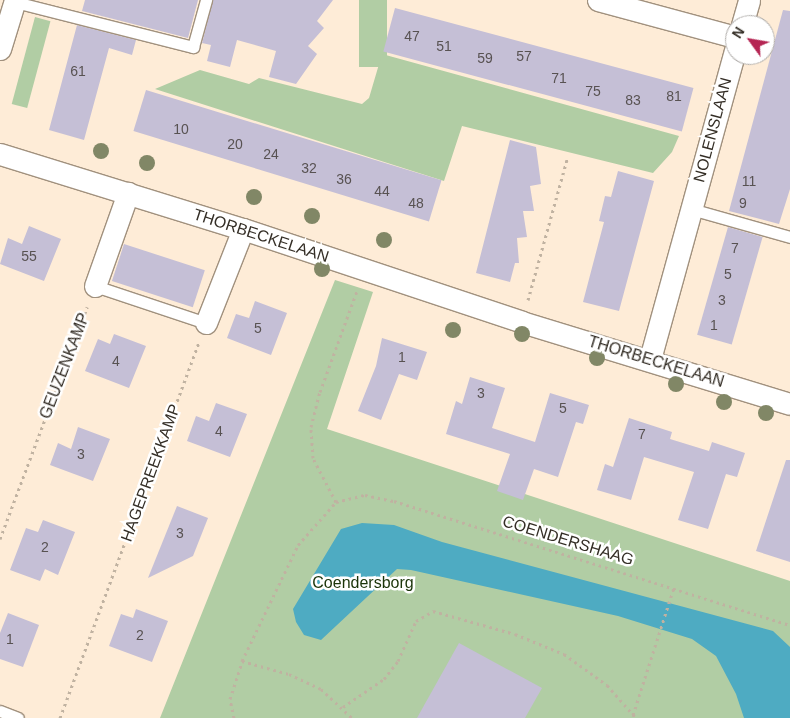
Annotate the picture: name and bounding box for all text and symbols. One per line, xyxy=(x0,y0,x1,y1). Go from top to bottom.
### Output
north arrow xyxy=(725,15,775,65)
text: N xyxy=(729,24,748,41)
house number: 47 xyxy=(404,28,420,44)
house number: 51 xyxy=(436,38,452,54)
house number: 57 xyxy=(516,48,532,64)
house number: 59 xyxy=(477,50,493,66)
house number: 61 xyxy=(70,63,86,79)
house number: 71 xyxy=(551,70,567,86)
street label: NOLENSLAAN xyxy=(690,76,736,184)
house number: 75 xyxy=(585,83,601,99)
house number: 81 xyxy=(666,88,682,104)
house number: 83 xyxy=(625,92,641,108)
house number: 10 xyxy=(173,121,189,137)
house number: 20 xyxy=(227,136,243,152)
house number: 24 xyxy=(263,146,279,162)
house number: 32 xyxy=(301,160,317,176)
house number: 36 xyxy=(336,171,352,187)
house number: 11 xyxy=(742,173,756,189)
house number: 44 xyxy=(374,183,390,199)
house number: 48 xyxy=(408,195,424,211)
house number: 9 xyxy=(739,195,747,211)
street label: THORBECKELAAN xyxy=(191,205,331,267)
house number: 7 xyxy=(731,240,739,256)
house number: 55 xyxy=(21,248,37,264)
house number: 5 xyxy=(724,266,732,282)
house number: 3 xyxy=(718,292,726,308)
street label: GEUZENKAMP xyxy=(36,310,94,422)
house number: 1 xyxy=(710,317,718,333)
house number: 5 xyxy=(254,320,262,336)
street label: THORBECKELAAN xyxy=(586,332,726,392)
house number: 1 xyxy=(398,349,406,365)
house number: 4 xyxy=(112,353,120,369)
house number: 3 xyxy=(477,385,485,401)
house number: 5 xyxy=(559,400,567,416)
street label: HAGEPREEKKAMP xyxy=(117,402,185,544)
house number: 4 xyxy=(215,423,223,439)
house number: 7 xyxy=(638,426,646,442)
house number: 3 xyxy=(77,446,85,462)
street label: COENDERSHAAG xyxy=(500,512,636,570)
house number: 3 xyxy=(176,525,184,541)
house number: 2 xyxy=(41,539,49,555)
park label: Coendersborg xyxy=(312,573,414,593)
house number: 2 xyxy=(136,627,144,643)
house number: 1 xyxy=(6,631,14,647)

